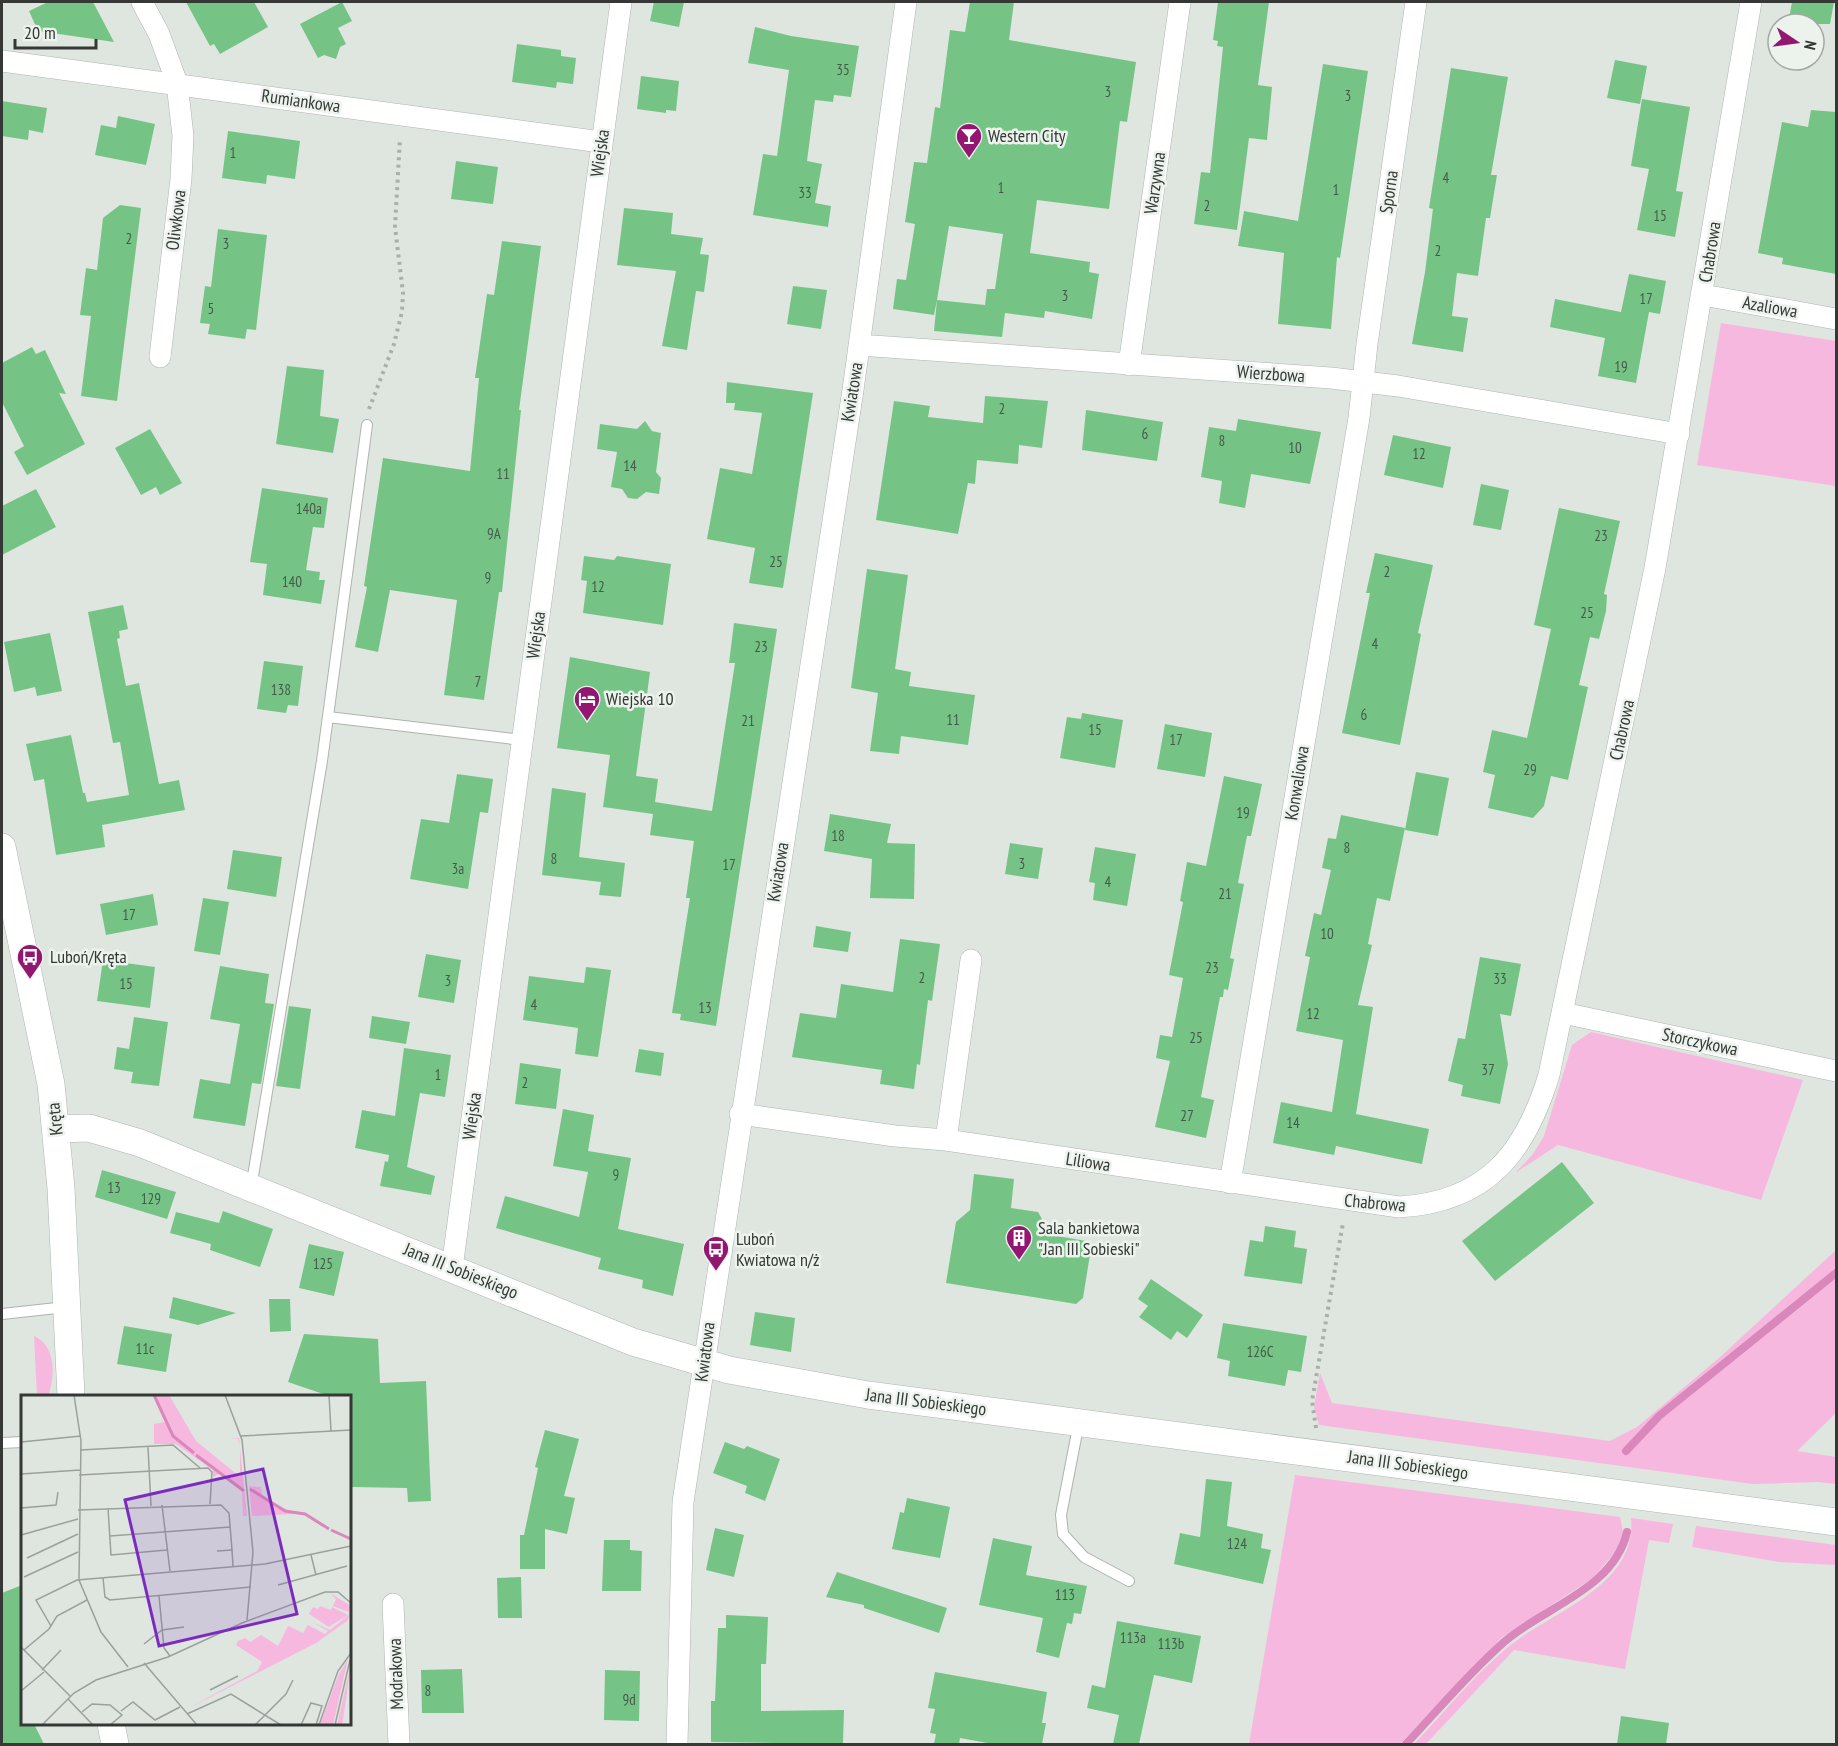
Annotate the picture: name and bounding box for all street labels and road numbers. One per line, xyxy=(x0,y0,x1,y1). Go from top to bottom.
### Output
street label: Rumiankowa xyxy=(260,84,342,117)
street label: Wiejska xyxy=(585,128,614,178)
street label: Warzywna xyxy=(1139,150,1170,216)
street label: Sporna xyxy=(1374,169,1403,215)
street label: Oliwkowa xyxy=(160,188,191,252)
street label: Chabrowa xyxy=(1693,220,1726,284)
street label: Azaliowa xyxy=(1741,290,1799,323)
street label: Kwiatowa xyxy=(835,360,868,423)
street label: Wierzbowa xyxy=(1236,360,1306,387)
street label: Wiejska xyxy=(521,610,550,660)
street label: Chabrowa xyxy=(1604,697,1639,762)
street label: Konwaliowa xyxy=(1279,744,1314,822)
street label: Kwiatowa xyxy=(761,840,794,903)
street label: Storczykowa xyxy=(1660,1022,1740,1061)
street label: Wiejska xyxy=(457,1091,486,1141)
street label: Kręta xyxy=(41,1101,68,1137)
street label: Liliowa xyxy=(1064,1147,1112,1176)
street label: Chabrowa xyxy=(1343,1188,1407,1217)
street label: Jana III Sobieskiego xyxy=(400,1237,522,1304)
street label: Kwiatowa xyxy=(689,1321,720,1383)
street label: Jana III Sobieskiego xyxy=(863,1383,988,1420)
street label: Jana III Sobieskiego xyxy=(1345,1445,1470,1484)
street label: Modrakowa xyxy=(383,1638,408,1710)

